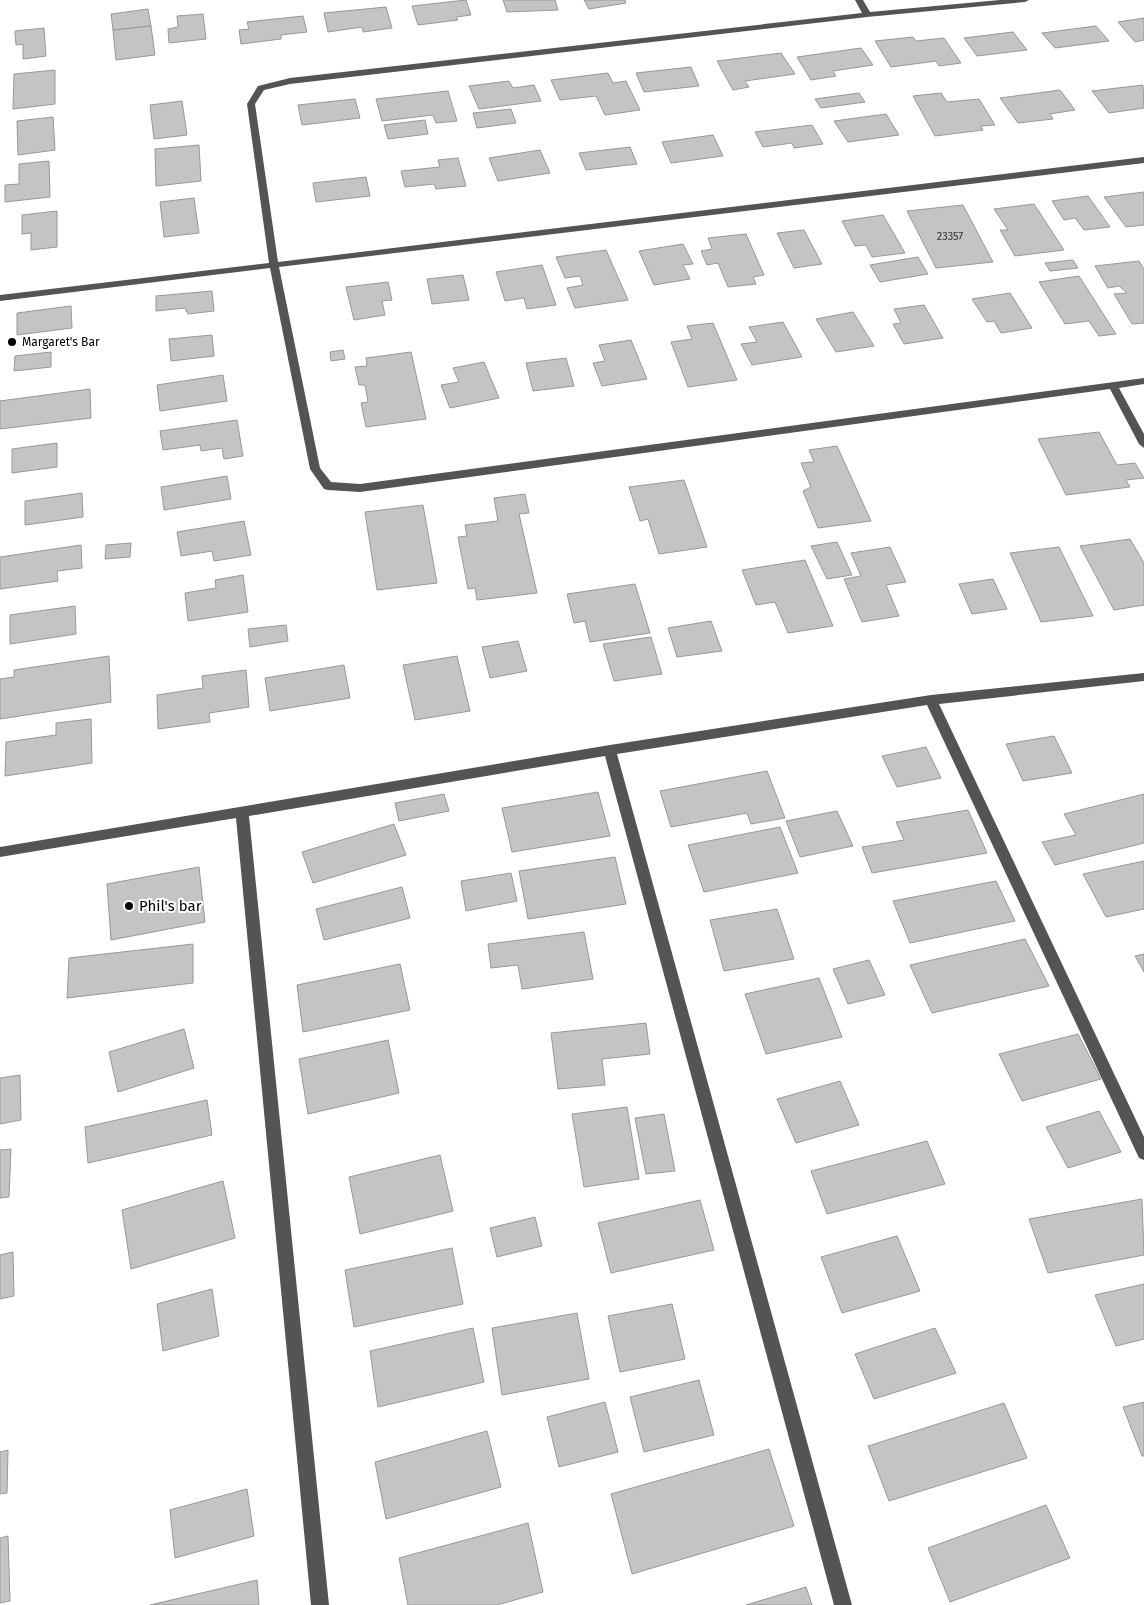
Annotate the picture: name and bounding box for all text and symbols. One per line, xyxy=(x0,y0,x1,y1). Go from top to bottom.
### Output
house number: 23357 xyxy=(937,230,963,243)
place label: Margaret's Bar xyxy=(22,335,100,349)
marker: Margaret's Bar xyxy=(6,336,18,348)
place label: Phil's bar xyxy=(139,897,202,915)
marker: Phil's bar xyxy=(123,900,135,912)

